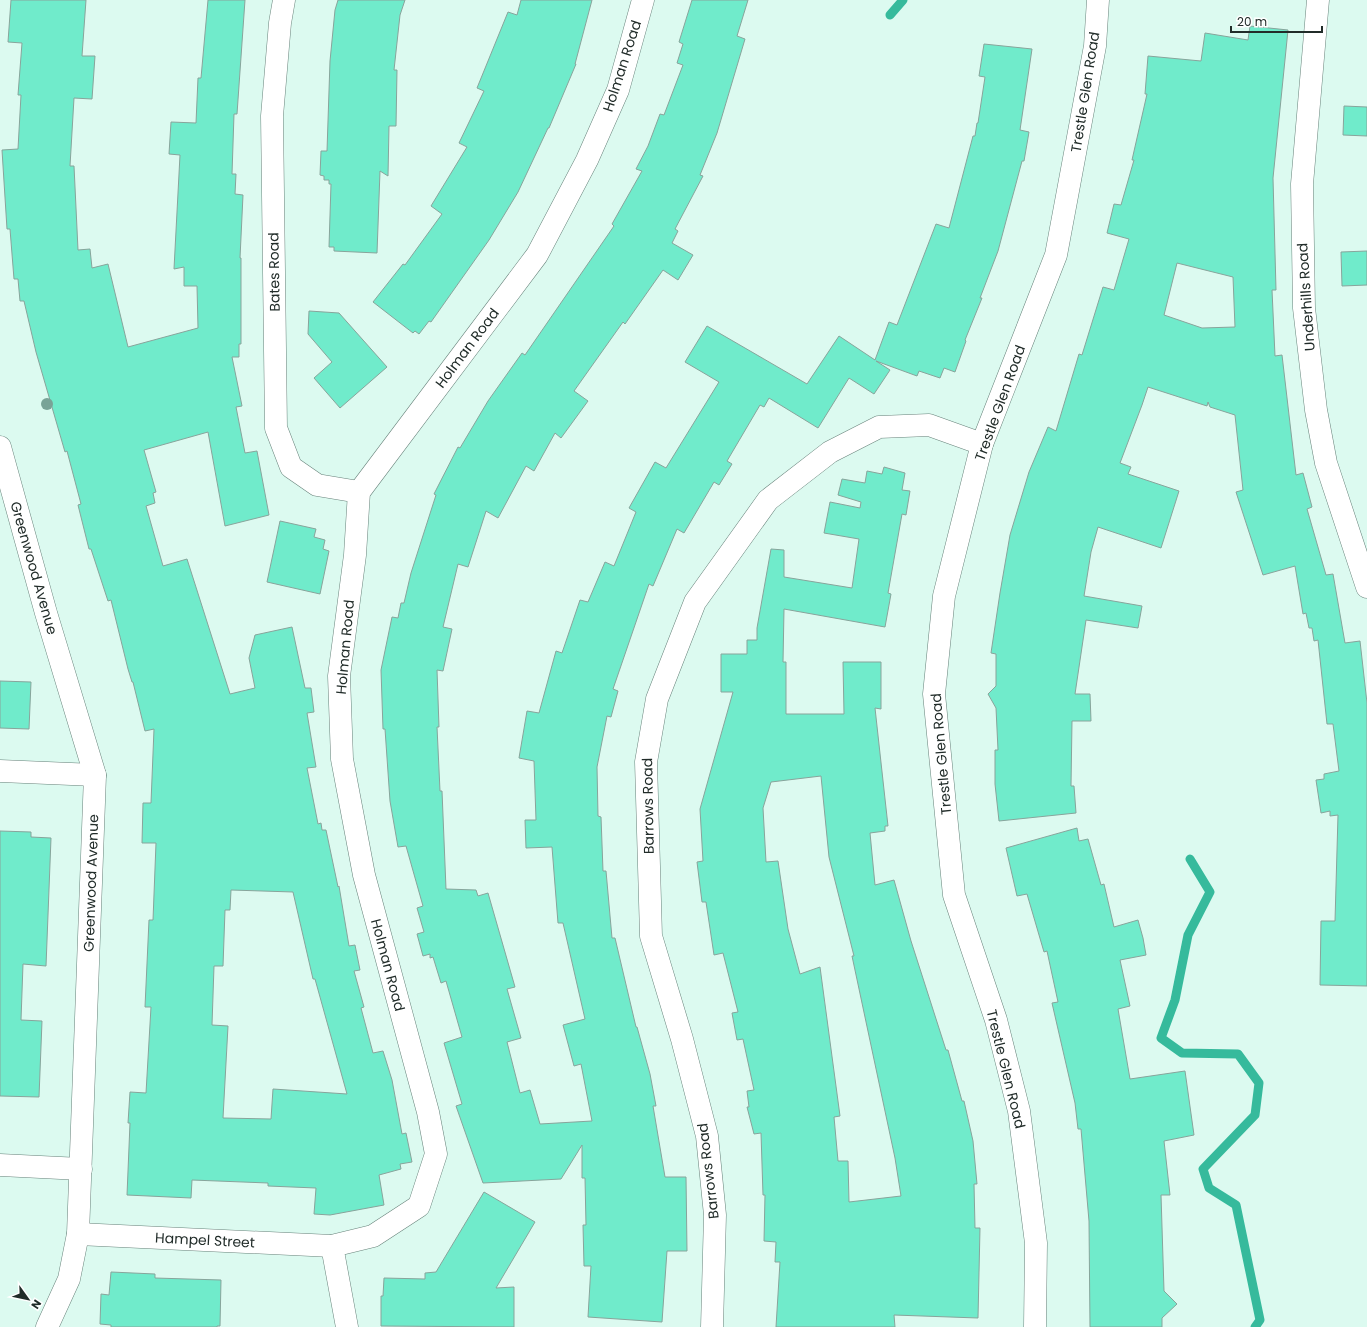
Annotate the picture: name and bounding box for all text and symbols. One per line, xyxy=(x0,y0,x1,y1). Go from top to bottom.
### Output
scale bar xyxy=(1231,8,1322,34)
text: 20 m xyxy=(1237,13,1267,30)
street label: Holman Road xyxy=(598,18,646,114)
street label: Trestle Glen Road xyxy=(1066,30,1104,154)
street label: Bates Road xyxy=(263,232,285,312)
street label: Underhills Road xyxy=(1292,242,1320,352)
street label: Holman Road xyxy=(430,304,504,392)
street label: Trestle Glen Road xyxy=(970,342,1030,464)
street label: Greenwood Avenue xyxy=(5,499,63,637)
street label: Holman Road xyxy=(331,599,359,695)
street label: Trestle Glen Road xyxy=(926,692,956,816)
street label: Barrows Road xyxy=(637,758,659,854)
street label: Greenwood Avenue xyxy=(79,814,103,952)
street label: Holman Road xyxy=(366,916,410,1014)
street label: Trestle Glen Road xyxy=(982,1007,1030,1131)
street label: Barrows Road xyxy=(692,1122,724,1220)
street label: Hampel Street xyxy=(155,1227,255,1253)
north arrow xyxy=(8,1279,48,1319)
text: N xyxy=(27,1297,45,1312)

